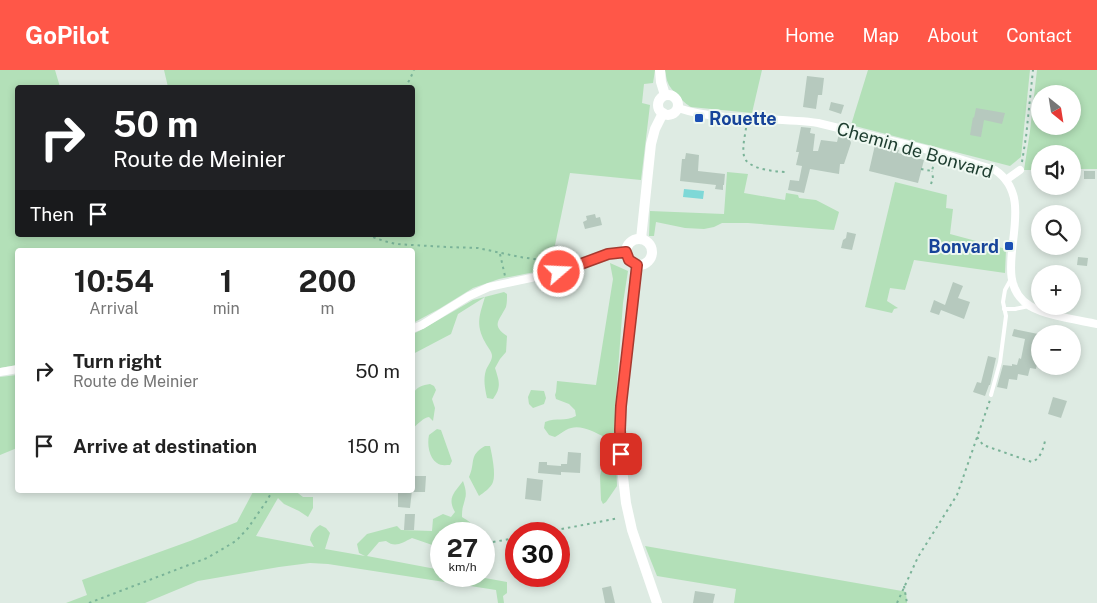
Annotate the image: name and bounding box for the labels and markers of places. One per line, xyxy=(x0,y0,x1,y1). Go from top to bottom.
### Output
place label: Rouette xyxy=(709,108,777,129)
marker: Rouette xyxy=(693,112,705,124)
place label: Bonvard xyxy=(928,236,999,257)
marker: Bonvard xyxy=(1003,240,1015,252)
pin xyxy=(600,433,642,475)

